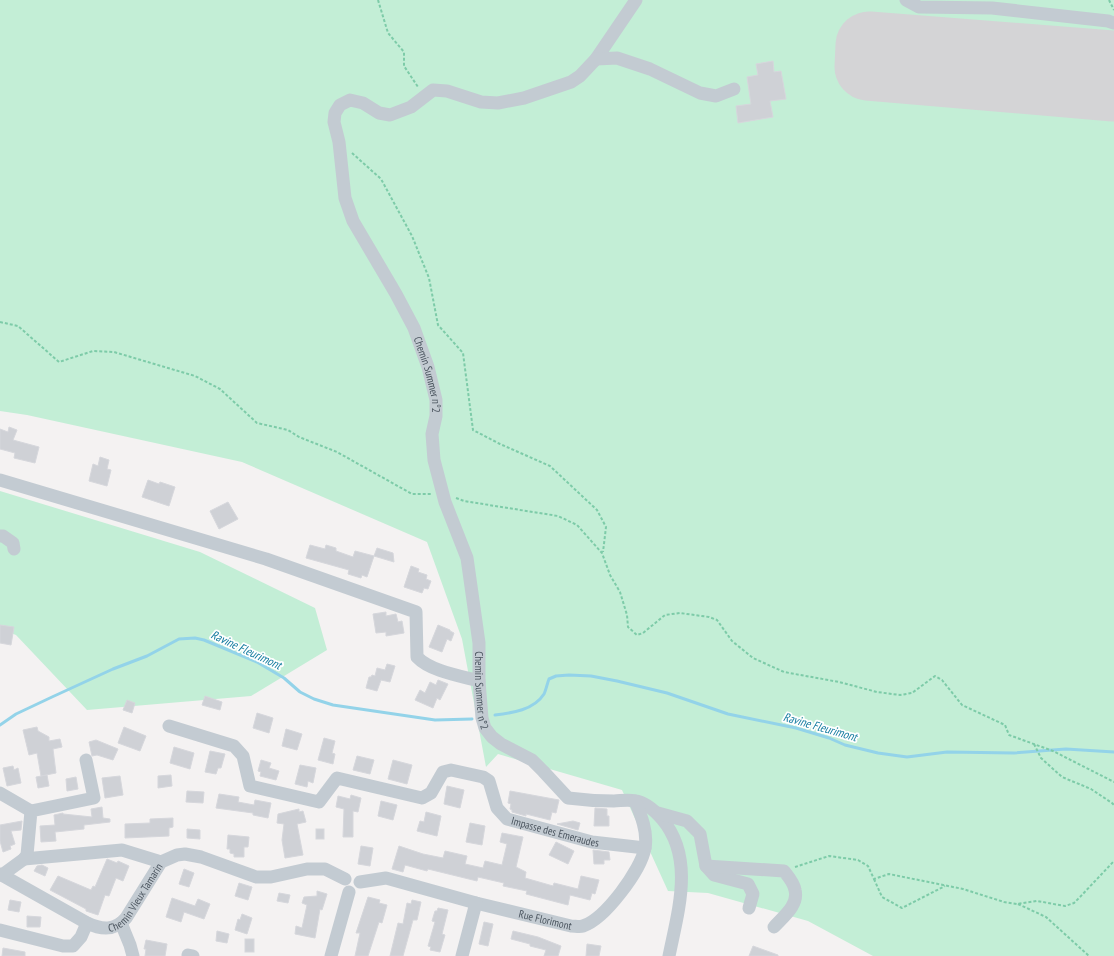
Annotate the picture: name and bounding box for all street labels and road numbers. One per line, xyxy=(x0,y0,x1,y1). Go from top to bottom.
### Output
street label: Chemin Summer n°2 xyxy=(411,335,443,413)
street label: Chemin Summer n°2 xyxy=(472,651,492,731)
street label: Impasse des Emeraudes xyxy=(510,813,600,850)
street label: Chemin Vieux Tamarin xyxy=(107,860,166,935)
street label: Rue Florimont xyxy=(517,907,573,933)

